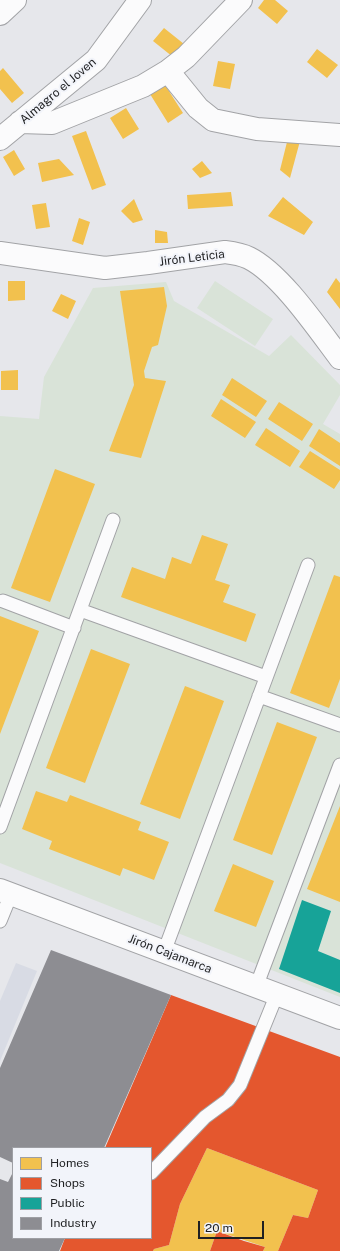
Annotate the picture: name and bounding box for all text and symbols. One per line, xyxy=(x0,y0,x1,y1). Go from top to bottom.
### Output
street label: Almagro el Joven xyxy=(17,55,99,127)
street label: Jirón Leticia xyxy=(158,247,226,269)
street label: Jirón Cajamarca xyxy=(126,931,214,977)
legend xyxy=(12,1147,152,1239)
text: Homes xyxy=(50,1156,89,1170)
text: Shops xyxy=(50,1176,85,1190)
text: Public xyxy=(50,1196,85,1210)
scale bar xyxy=(200,1213,266,1239)
text: Industry xyxy=(50,1216,96,1230)
text: 20 m xyxy=(205,1221,233,1235)

